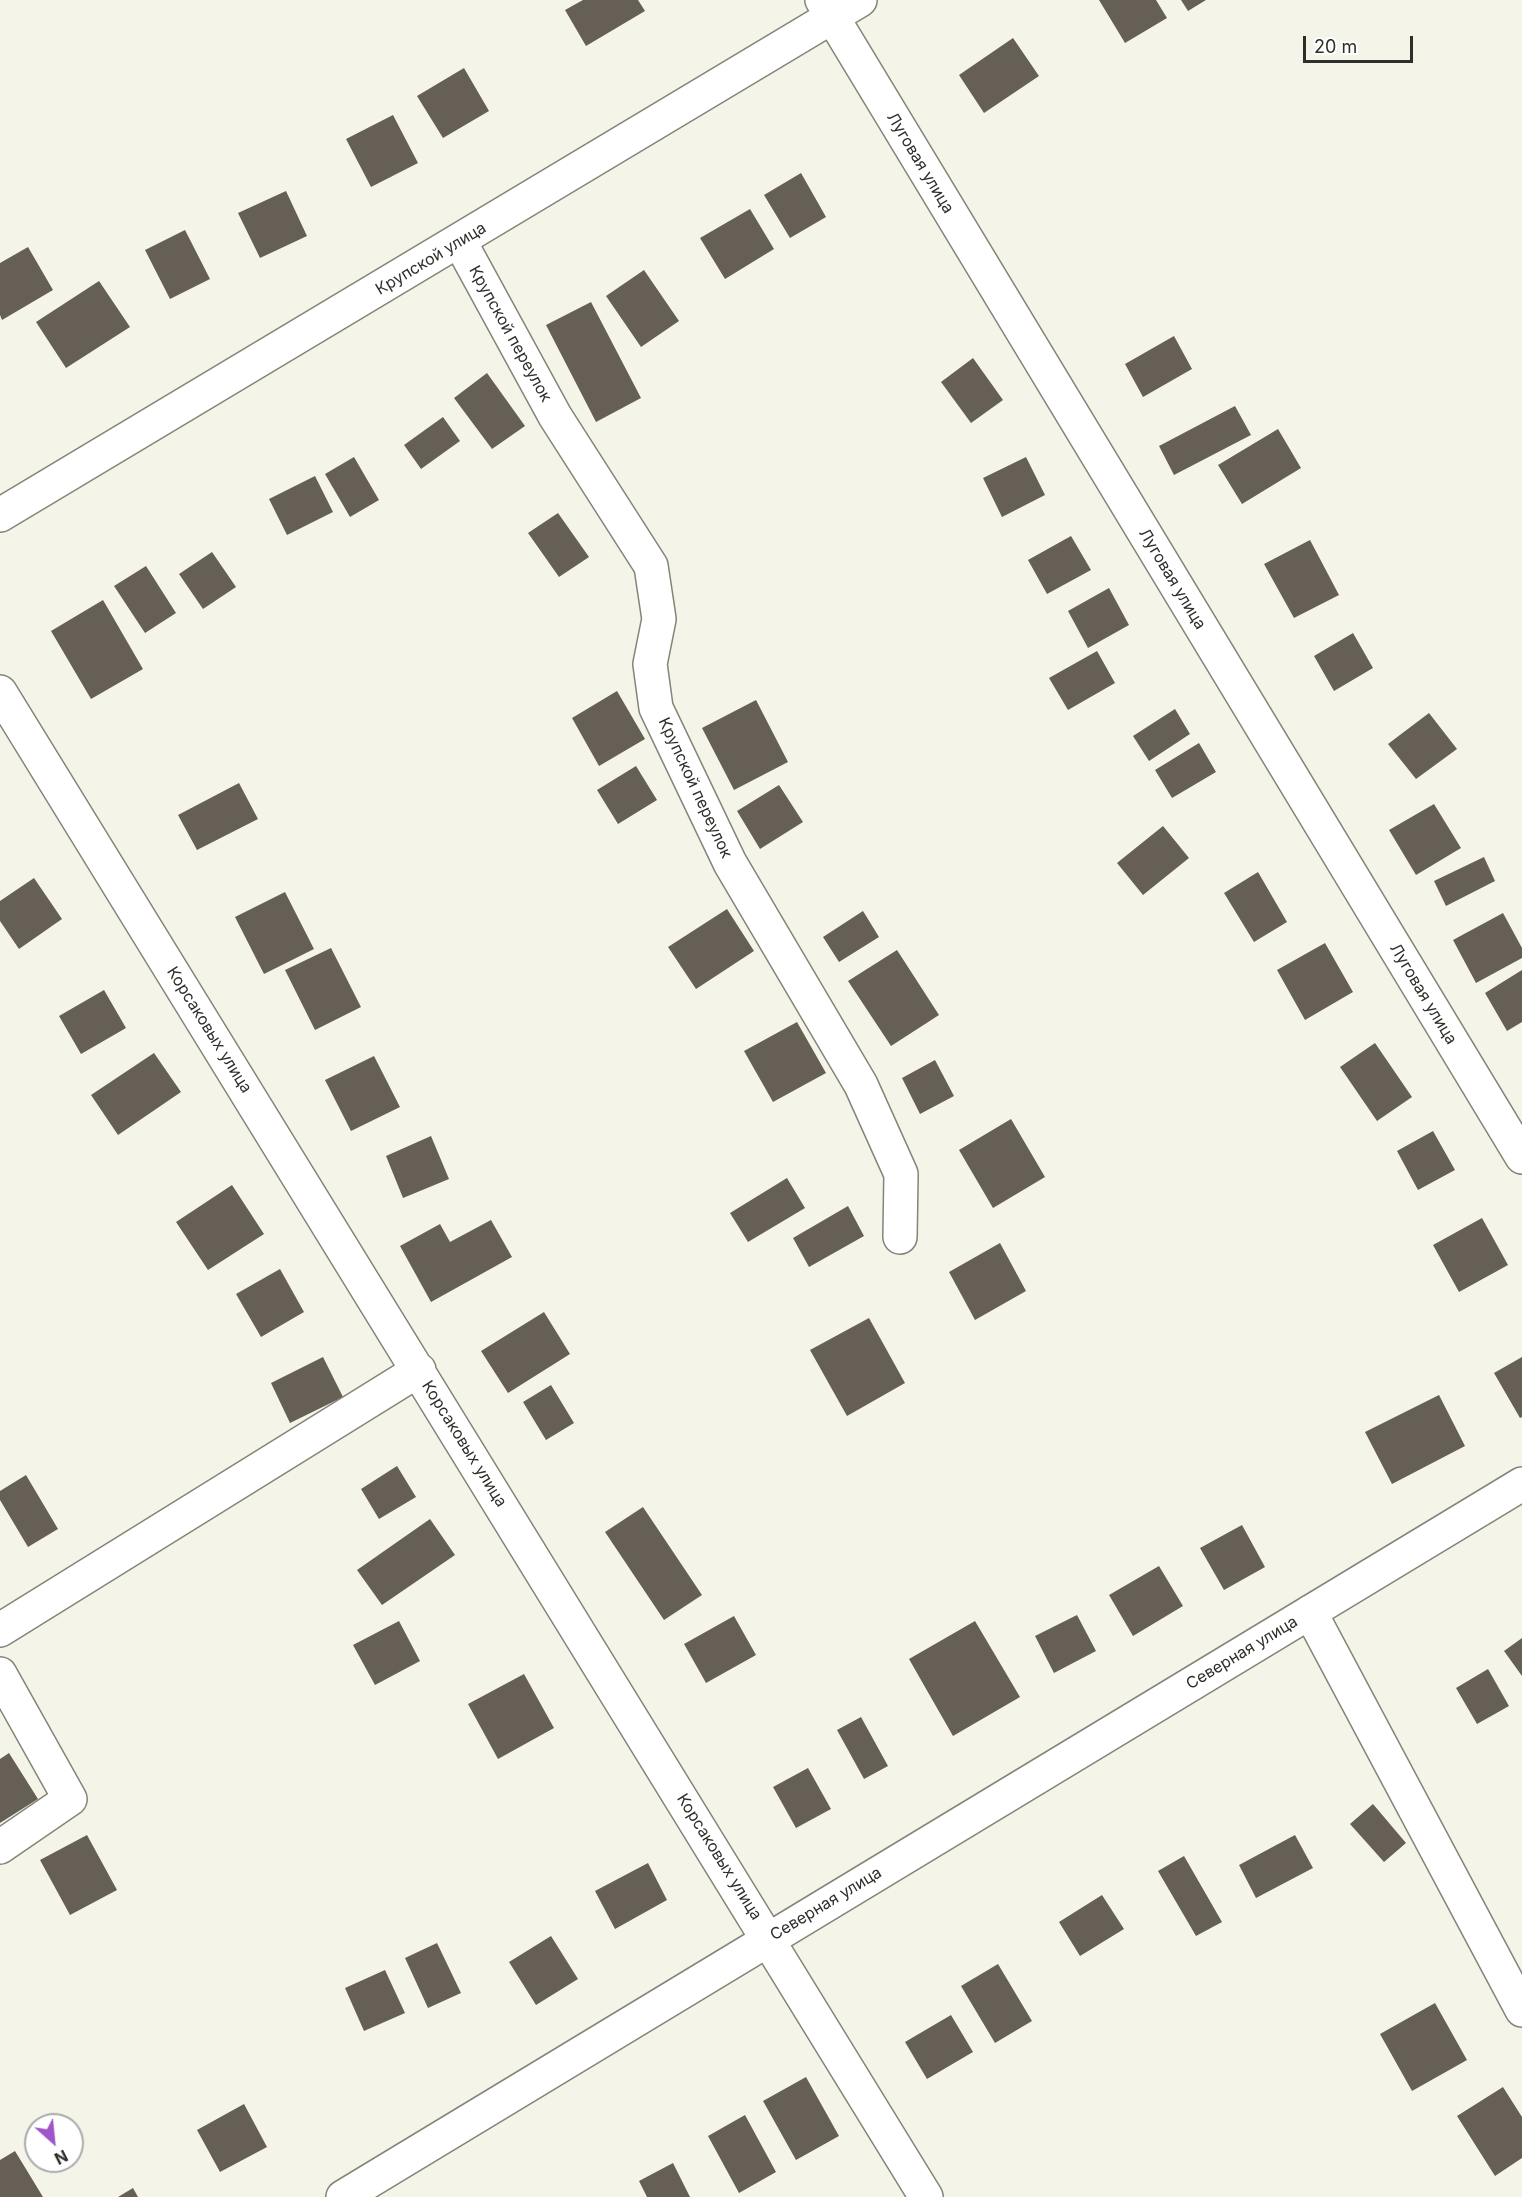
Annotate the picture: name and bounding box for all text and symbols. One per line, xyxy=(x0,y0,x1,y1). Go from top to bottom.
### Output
scale bar xyxy=(1306,24,1416,62)
text: 20 m xyxy=(1314,36,1357,57)
street label: Луговая улица xyxy=(882,109,958,217)
street label: Крупской улица xyxy=(372,219,490,299)
street label: Крупской переулок xyxy=(465,262,555,406)
street label: Луговая улица xyxy=(1134,525,1210,633)
street label: Крупской переулок xyxy=(654,715,736,861)
street label: Луговая улица xyxy=(1385,940,1461,1048)
street label: Корсаковых улица xyxy=(162,963,256,1097)
street label: Корсаковых улица xyxy=(417,1377,511,1511)
street label: Северная улица xyxy=(1183,1612,1301,1694)
street label: Корсаковых улица xyxy=(672,1790,766,1924)
street label: Северная улица xyxy=(767,1863,885,1945)
north arrow xyxy=(24,2113,84,2173)
text: N xyxy=(51,2146,71,2169)

